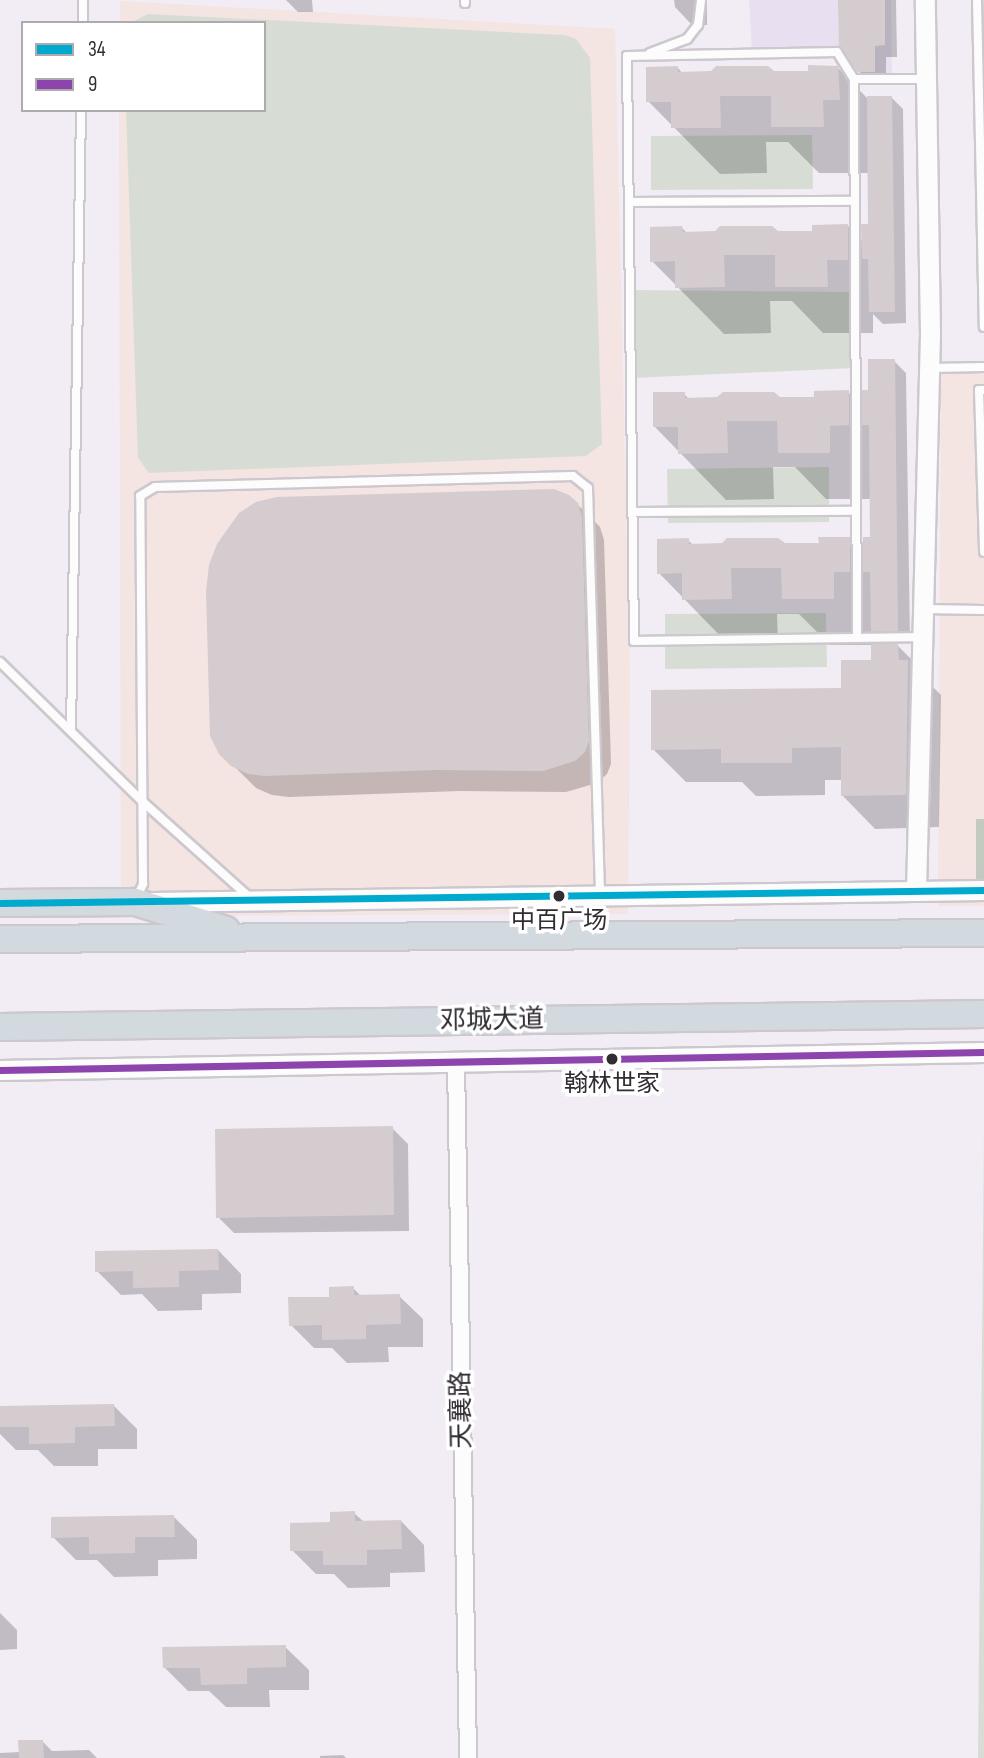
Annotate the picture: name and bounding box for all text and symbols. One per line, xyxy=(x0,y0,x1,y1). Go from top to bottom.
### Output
legend xyxy=(21,21,266,112)
text: 34 xyxy=(88,37,106,62)
text: 9 xyxy=(88,72,97,97)
marker: 中百广场 xyxy=(552,889,566,903)
place label: 中百广场 xyxy=(511,907,607,935)
street label: 邓城大道 xyxy=(440,1004,544,1038)
marker: 翰林世家 xyxy=(605,1052,619,1066)
place label: 翰林世家 xyxy=(564,1070,660,1098)
street label: 天襄路 xyxy=(446,1371,478,1449)

